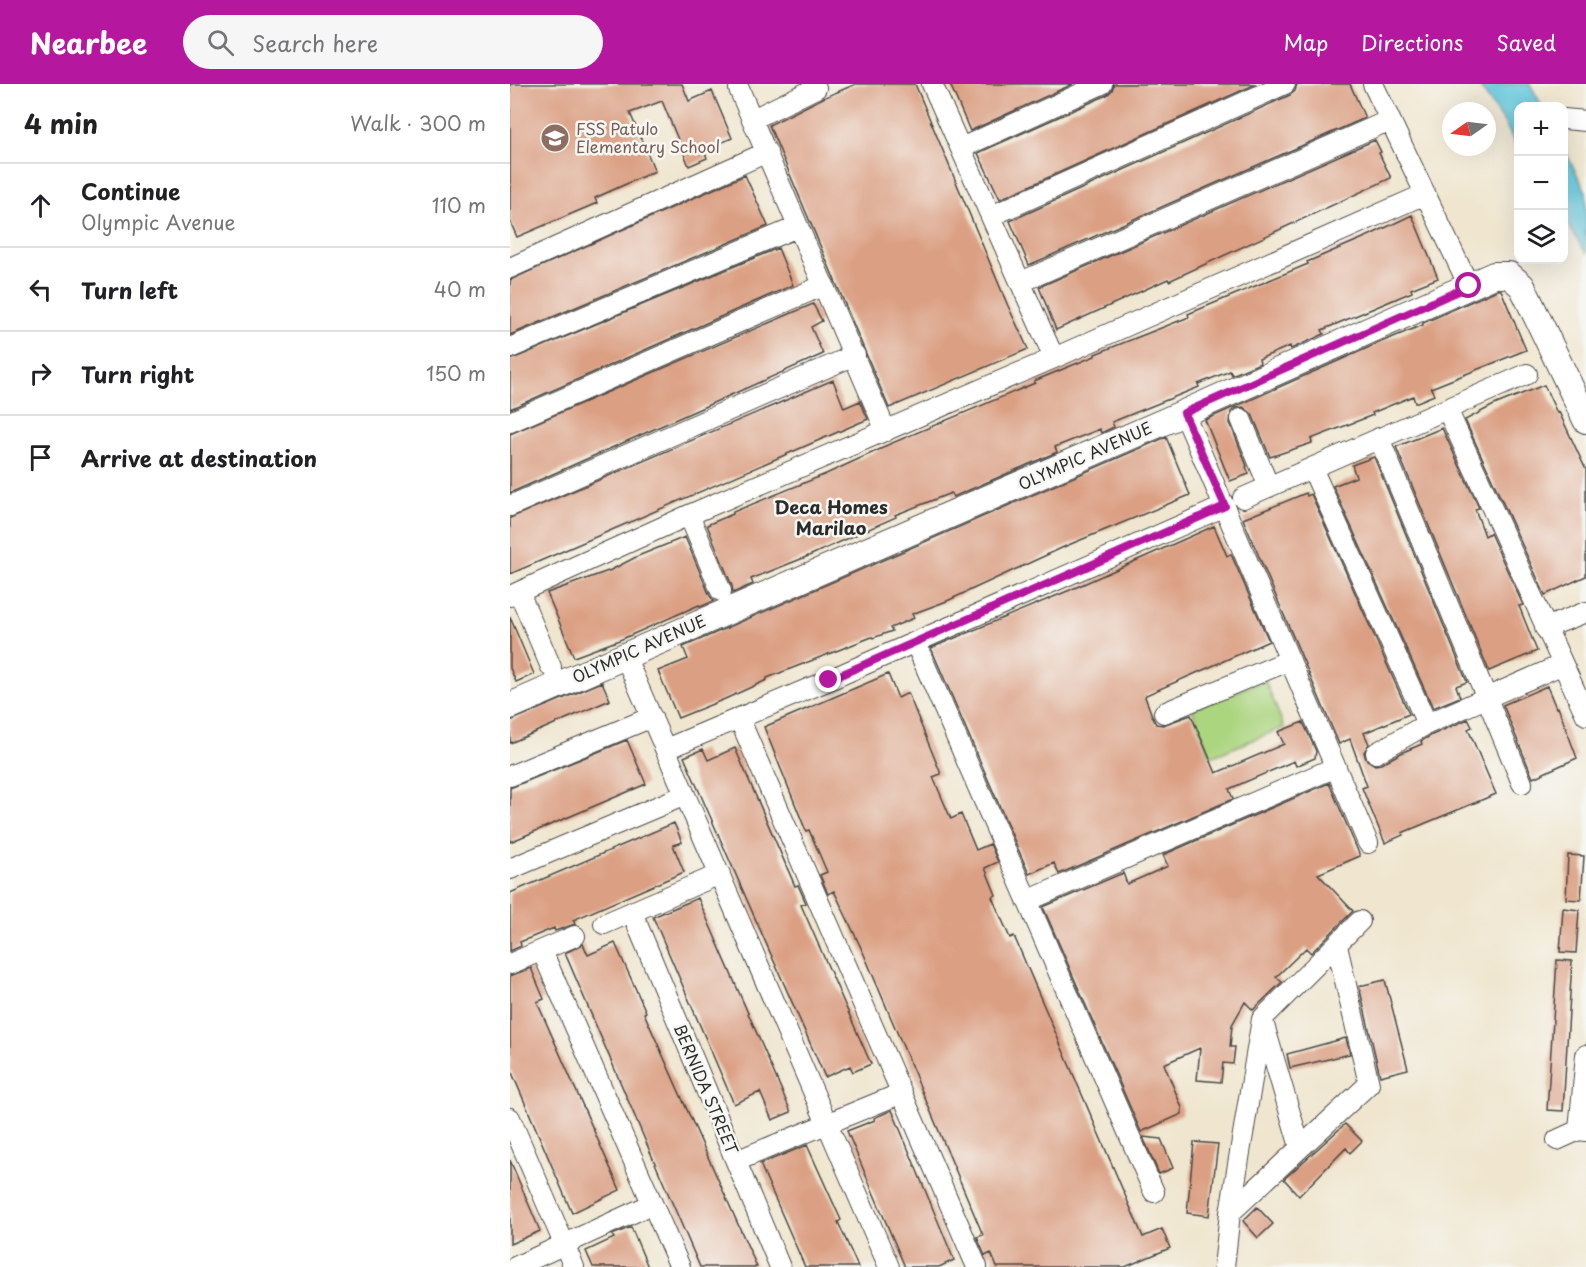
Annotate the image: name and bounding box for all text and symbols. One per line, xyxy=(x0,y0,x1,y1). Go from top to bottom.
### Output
search box xyxy=(183,15,603,69)
text: Nearbee xyxy=(30,21,147,64)
icon: search xyxy=(204,26,237,59)
text: Search here xyxy=(252,26,378,59)
text: Map xyxy=(1283,26,1328,58)
text: Directions xyxy=(1361,26,1463,58)
text: Saved xyxy=(1496,26,1556,58)
north arrow xyxy=(1442,102,1496,156)
map controls xyxy=(1514,102,1568,264)
button: + xyxy=(1514,102,1568,156)
text: 4 min xyxy=(24,104,98,143)
text: Walk · 300 m xyxy=(350,108,486,138)
place label: FSS Patulo Elementary School xyxy=(576,116,720,158)
school or university icon: FSS Patulo Elementary School xyxy=(539,122,571,154)
button: − xyxy=(1514,156,1568,210)
text: Continue xyxy=(81,174,180,207)
icon: ahead xyxy=(24,189,57,222)
text: 110 m xyxy=(432,190,486,220)
text: Olympic Avenue xyxy=(81,207,235,237)
button: layers xyxy=(1514,210,1568,264)
route start xyxy=(1455,272,1481,298)
icon: left xyxy=(24,273,57,306)
text: Turn left xyxy=(81,273,178,306)
text: 40 m xyxy=(434,274,486,304)
icon: right xyxy=(24,357,57,390)
text: Turn right xyxy=(81,357,194,390)
text: 150 m xyxy=(426,358,486,388)
street label: OLYMPIC AVENUE xyxy=(1014,415,1155,495)
icon: arrive xyxy=(24,441,57,474)
text: Arrive at destination xyxy=(81,441,317,474)
district label: Deca Homes Marilao xyxy=(774,493,888,541)
street label: OLYMPIC AVENUE xyxy=(568,608,709,688)
route end xyxy=(815,666,841,692)
street label: BERNIDA STREET xyxy=(669,1020,745,1158)

